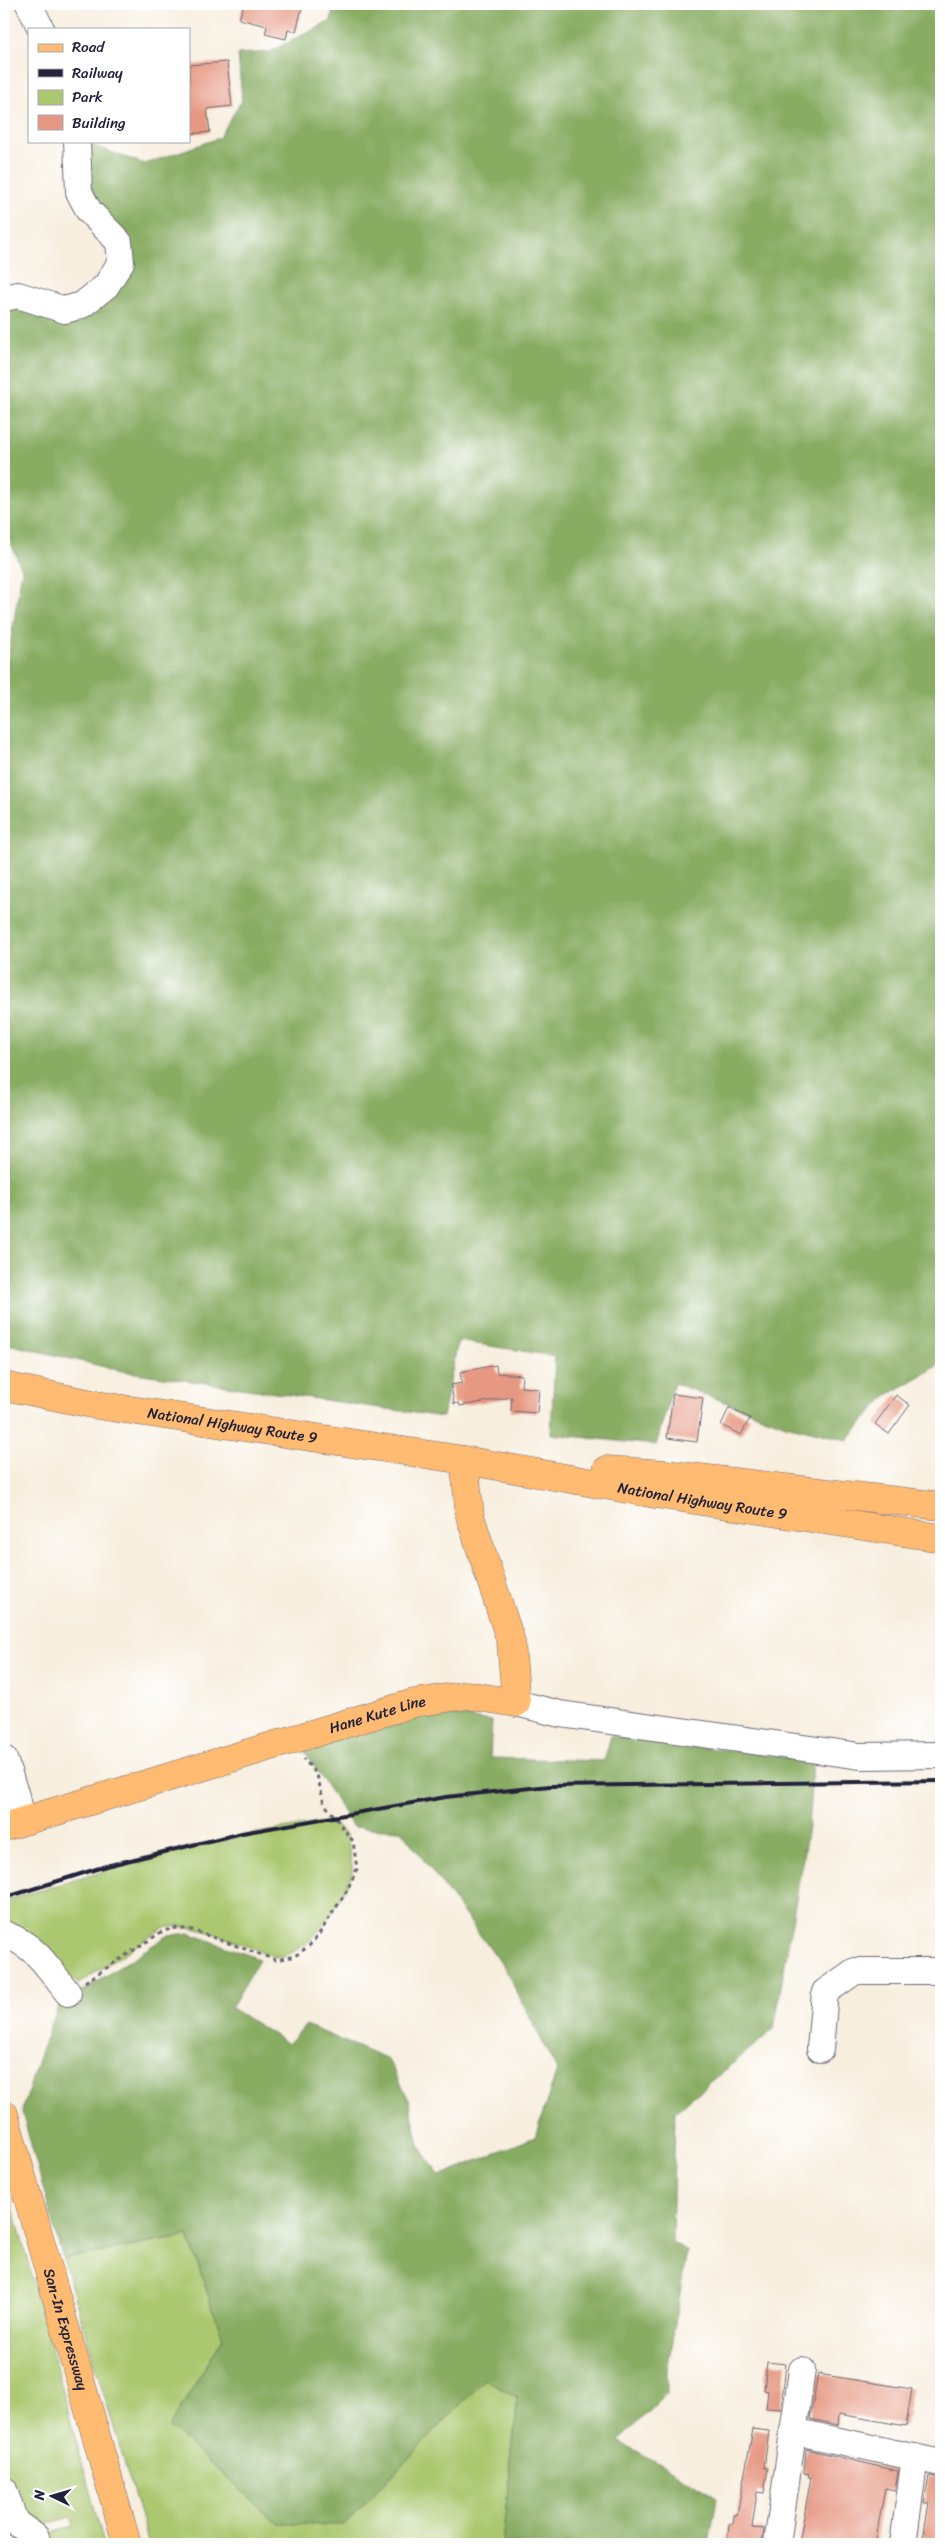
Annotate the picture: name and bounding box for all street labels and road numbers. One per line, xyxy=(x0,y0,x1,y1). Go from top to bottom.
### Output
street label: National Highway Route 9 xyxy=(146,1400,319,1451)
street label: National Highway Route 9 xyxy=(616,1475,789,1527)
street label: Hane Kute Line xyxy=(326,1688,427,1741)
street label: San-In Expressway xyxy=(36,2265,96,2394)

